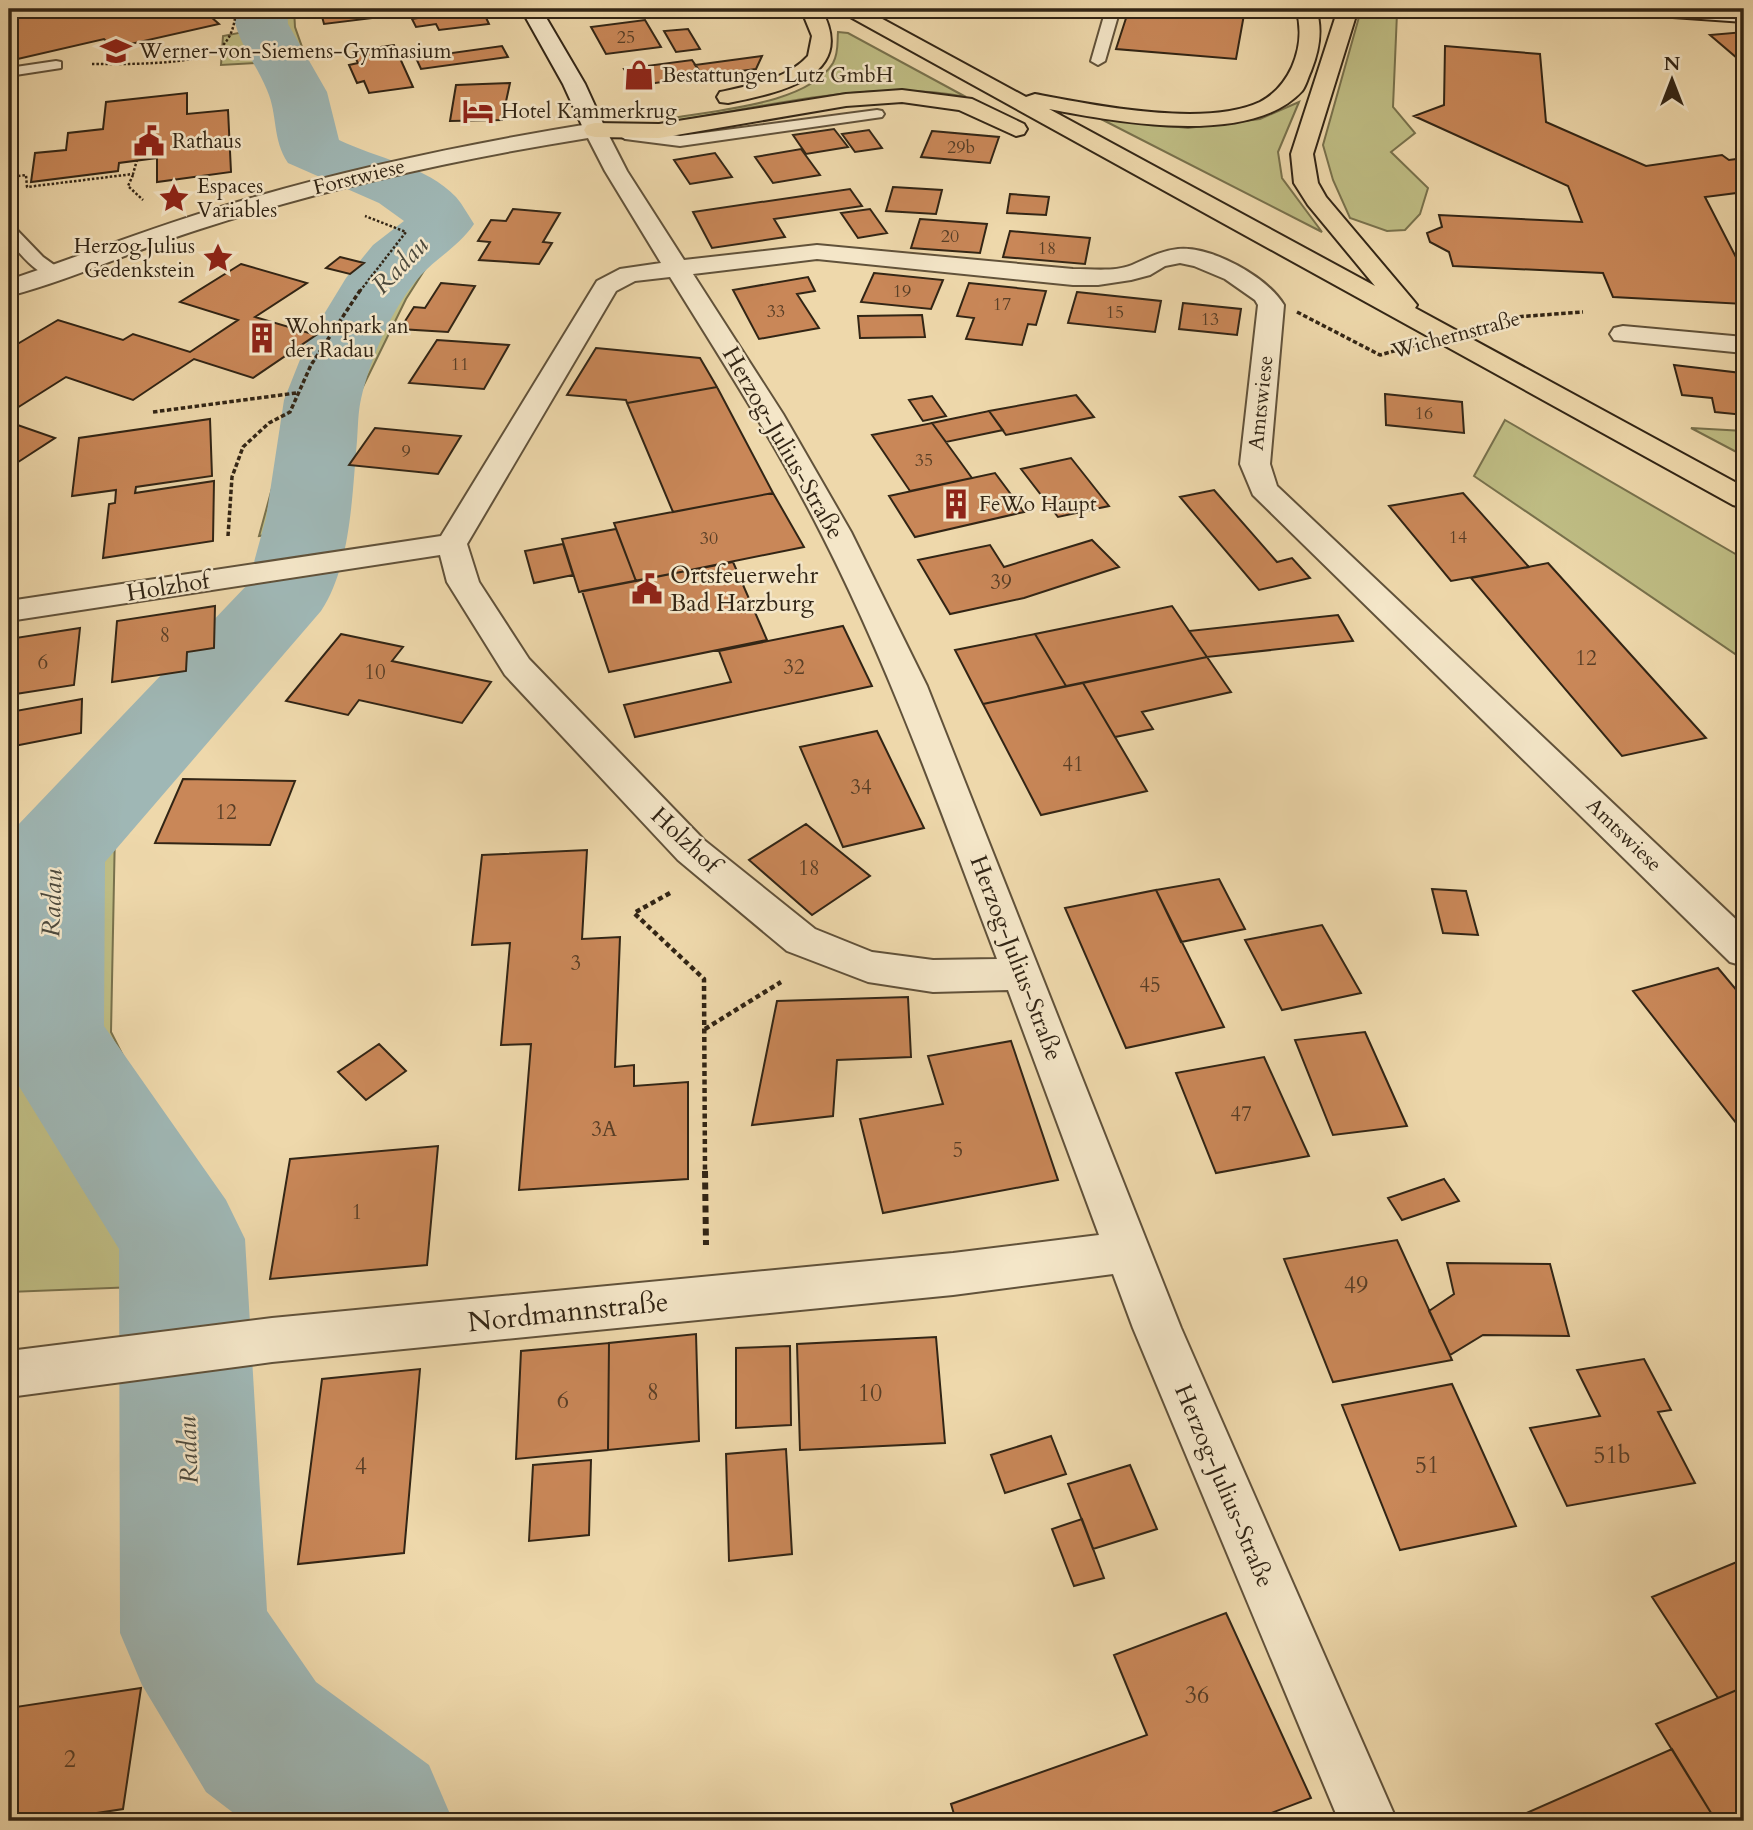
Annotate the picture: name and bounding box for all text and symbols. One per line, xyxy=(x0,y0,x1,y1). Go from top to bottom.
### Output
house number: 25 xyxy=(617,25,635,50)
school or university icon: Werner-von-Siemens-Gymnasium xyxy=(99,34,133,68)
place label: Werner-von-Siemens-Gymnasium xyxy=(138,37,452,66)
north arrow xyxy=(1638,46,1708,116)
text: N xyxy=(1664,51,1681,77)
shop icon: Bestattungen Lutz GmbH xyxy=(622,58,656,92)
place label: Bestattungen Lutz GmbH xyxy=(662,61,893,90)
hotel icon: Hotel Kammerkrug xyxy=(461,94,495,128)
place label: Hotel Kammerkrug xyxy=(501,97,677,126)
public building icon: Rathaus xyxy=(132,124,166,158)
place label: Rathaus xyxy=(172,127,241,156)
house number: 29b xyxy=(947,135,975,160)
street label: Forstwiese xyxy=(310,152,408,202)
place label: Espaces Variables xyxy=(197,172,277,225)
place icon: Espaces Variables xyxy=(157,181,191,215)
house number: 20 xyxy=(941,224,959,249)
water label: Radau xyxy=(364,228,436,302)
place label: Herzog Julius Gedenkstein xyxy=(74,232,195,285)
house number: 18 xyxy=(1038,236,1056,261)
place icon: Herzog Julius Gedenkstein xyxy=(201,241,235,275)
house number: 19 xyxy=(893,279,911,304)
house number: 17 xyxy=(993,292,1011,317)
house number: 33 xyxy=(767,299,785,324)
house number: 15 xyxy=(1106,300,1124,325)
street label: Wichernstraße xyxy=(1388,304,1523,366)
house number: 13 xyxy=(1201,307,1219,332)
place label: Wohnpark an der Radau xyxy=(284,312,409,365)
building icon: Wohnpark an der Radau xyxy=(245,321,279,355)
street label: Herzog-Julius-Straße xyxy=(714,341,852,545)
house number: 11 xyxy=(451,352,469,377)
street label: Amtswiese xyxy=(1242,354,1280,452)
house number: 16 xyxy=(1415,401,1433,426)
house number: 9 xyxy=(401,439,411,464)
house number: 35 xyxy=(915,448,933,473)
building icon: FeWo Haupt xyxy=(939,487,973,521)
place label: FeWo Haupt xyxy=(979,490,1097,519)
house number: 14 xyxy=(1449,525,1467,550)
house number: 30 xyxy=(700,526,718,551)
place label: Ortsfeuerwehr Bad Harzburg xyxy=(670,559,818,620)
street label: Holzhof xyxy=(124,564,215,610)
house number: 39 xyxy=(990,568,1012,597)
public building icon: Ortsfeuerwehr Bad Harzburg xyxy=(630,572,664,606)
house number: 8 xyxy=(160,621,170,650)
house number: 12 xyxy=(1575,644,1597,673)
house number: 6 xyxy=(38,648,48,677)
house number: 32 xyxy=(783,653,805,682)
house number: 10 xyxy=(364,658,386,687)
house number: 41 xyxy=(1062,750,1084,779)
house number: 34 xyxy=(850,773,872,802)
street label: Amtswiese xyxy=(1580,792,1668,878)
house number: 12 xyxy=(215,798,237,827)
street label: Holzhof xyxy=(643,800,729,883)
street label: Herzog-Julius-Straße xyxy=(962,851,1070,1065)
house number: 18 xyxy=(798,854,820,883)
water label: Radau xyxy=(33,868,71,938)
house number: 3 xyxy=(571,949,581,978)
house number: 45 xyxy=(1139,971,1161,1000)
house number: 47 xyxy=(1230,1100,1252,1129)
house number: 3A xyxy=(591,1115,617,1144)
house number: 5 xyxy=(953,1136,963,1165)
house number: 1 xyxy=(352,1198,362,1227)
house number: 49 xyxy=(1344,1269,1368,1302)
street label: Nordmannstraße xyxy=(466,1283,670,1341)
house number: 8 xyxy=(647,1376,659,1409)
house number: 10 xyxy=(858,1377,882,1410)
street label: Herzog-Julius-Straße xyxy=(1166,1379,1282,1593)
house number: 6 xyxy=(557,1384,569,1417)
water label: Radau xyxy=(169,1415,207,1485)
house number: 51b xyxy=(1593,1439,1631,1472)
house number: 51 xyxy=(1415,1449,1439,1482)
house number: 4 xyxy=(355,1450,367,1483)
house number: 36 xyxy=(1185,1679,1209,1712)
house number: 2 xyxy=(64,1743,76,1776)

